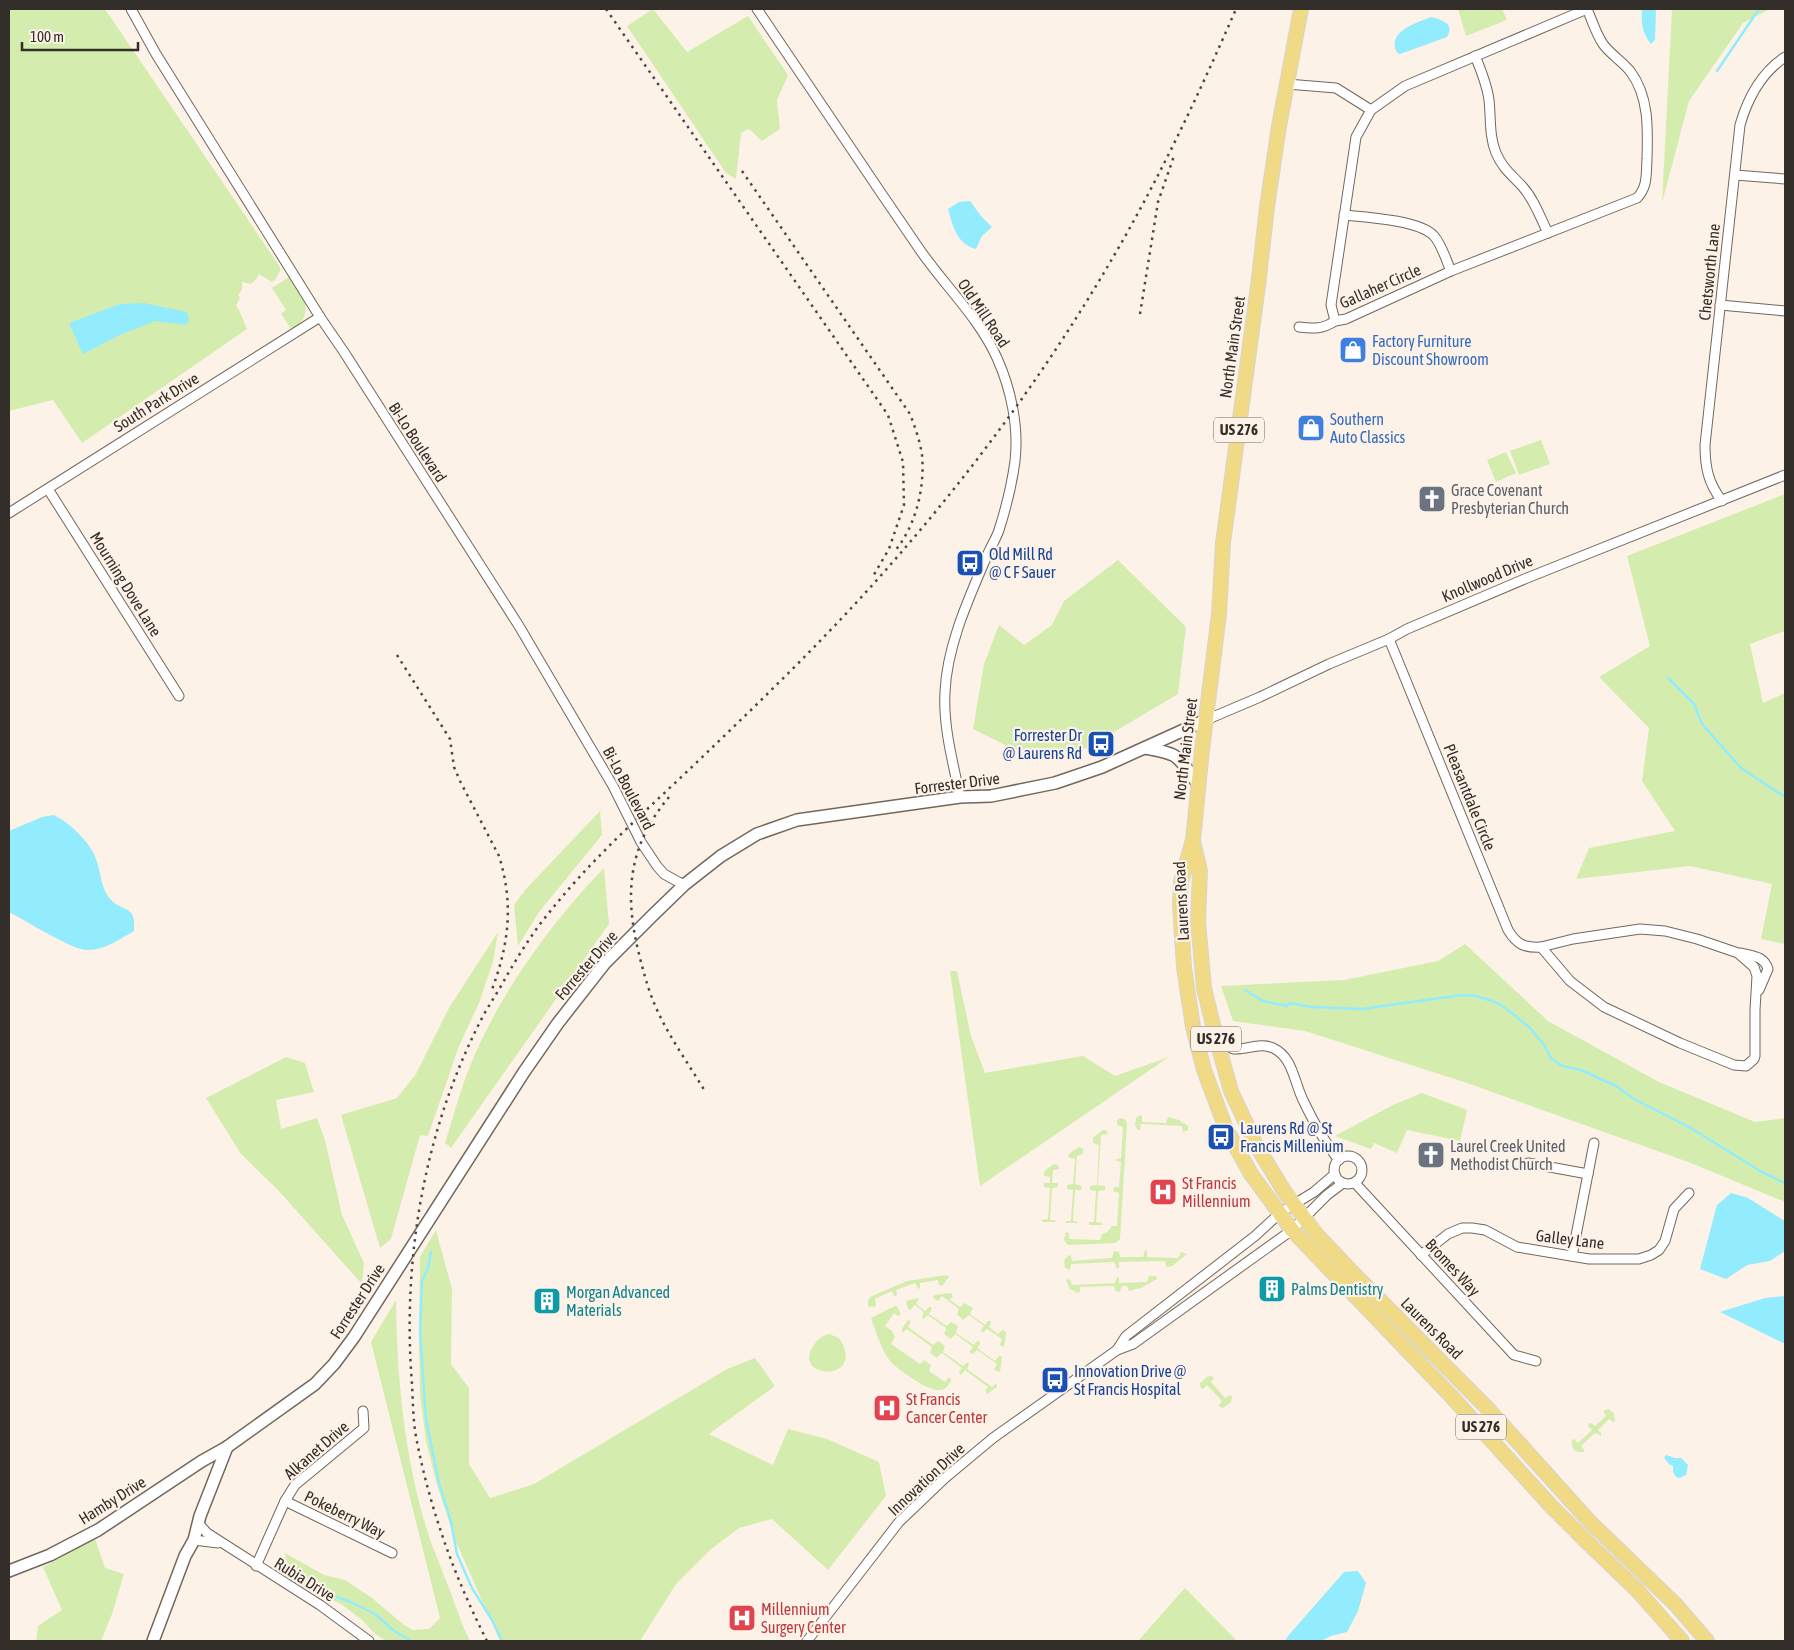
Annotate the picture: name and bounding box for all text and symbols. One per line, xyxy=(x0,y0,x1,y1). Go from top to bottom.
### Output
scale bar xyxy=(22,20,139,52)
text: 100 m xyxy=(30,28,64,45)
street label: Chetsworth Lane xyxy=(1695,223,1723,321)
street label: Gallaher Circle xyxy=(1337,260,1423,312)
street label: Old Mill Road xyxy=(954,275,1014,351)
street label: North Main Street xyxy=(1216,294,1248,399)
place label: Factory Furniture Discount Showroom xyxy=(1372,332,1489,368)
shop icon: Factory Furniture Discount Showroom xyxy=(1338,335,1368,365)
street label: South Park Drive xyxy=(110,369,202,435)
street label: Bi-Lo Boulevard xyxy=(386,399,450,485)
place label: Southern Auto Classics xyxy=(1330,410,1406,446)
shop icon: Southern Auto Classics xyxy=(1296,413,1326,443)
road number: US 276 xyxy=(1214,418,1264,442)
place label: Grace Covenant Presbyterian Church xyxy=(1451,481,1569,518)
church icon: Grace Covenant Presbyterian Church xyxy=(1417,484,1447,514)
street label: Mourning Dove Lane xyxy=(86,528,165,640)
place label: Old Mill Rd @ C F Sauer xyxy=(989,545,1056,581)
bus stop icon: Old Mill Rd @ C F Sauer xyxy=(955,548,985,578)
street label: Knollwood Drive xyxy=(1439,551,1535,605)
street label: North Main Street xyxy=(1170,696,1200,801)
place label: Forrester Dr @ Laurens Rd xyxy=(1003,726,1082,762)
bus stop icon: Forrester Dr @ Laurens Rd xyxy=(1086,729,1116,759)
street label: Pleasantdale Circle xyxy=(1440,741,1500,853)
street label: Bi-Lo Boulevard xyxy=(600,743,658,833)
street label: Forrester Drive xyxy=(913,769,1001,797)
street label: Laurens Road xyxy=(1170,861,1192,941)
street label: Forrester Drive xyxy=(551,927,621,1003)
road number: US 276 xyxy=(1191,1026,1241,1052)
place label: Laurens Rd @ St Francis Millenium xyxy=(1240,1119,1344,1155)
bus stop icon: Laurens Rd @ St Francis Millenium xyxy=(1206,1122,1236,1152)
place label: Laurel Creek United Methodist Church xyxy=(1450,1137,1565,1173)
church icon: Laurel Creek United Methodist Church xyxy=(1416,1140,1446,1170)
place label: St Francis Millennium xyxy=(1182,1174,1250,1210)
hospital icon: St Francis Millennium xyxy=(1148,1177,1178,1207)
street label: Galley Lane xyxy=(1535,1226,1605,1253)
street label: Bromes Way xyxy=(1421,1235,1484,1300)
street label: Forrester Drive xyxy=(326,1260,388,1342)
building icon: Palms Dentistry xyxy=(1257,1274,1287,1304)
place label: Palms Dentistry xyxy=(1291,1280,1384,1299)
place label: Morgan Advanced Materials xyxy=(566,1283,670,1319)
building icon: Morgan Advanced Materials xyxy=(532,1286,562,1316)
street label: Laurens Road xyxy=(1398,1294,1466,1362)
place label: Innovation Drive @ St Francis Hospital xyxy=(1074,1362,1186,1399)
bus stop icon: Innovation Drive @ St Francis Hospital xyxy=(1040,1365,1070,1395)
place label: St Francis Cancer Center xyxy=(906,1390,987,1426)
hospital icon: St Francis Cancer Center xyxy=(872,1393,902,1423)
road number: US 276 xyxy=(1456,1414,1506,1440)
street label: Alkanet Drive xyxy=(280,1417,352,1483)
street label: Innovation Drive xyxy=(884,1439,968,1519)
street label: Hamby Drive xyxy=(75,1472,149,1528)
street label: Pokeberry Way xyxy=(301,1487,389,1542)
street label: Rubia Drive xyxy=(272,1553,338,1605)
place label: Millennium Surgery Center xyxy=(761,1600,846,1637)
hospital icon: Millennium Surgery Center xyxy=(727,1603,757,1633)

